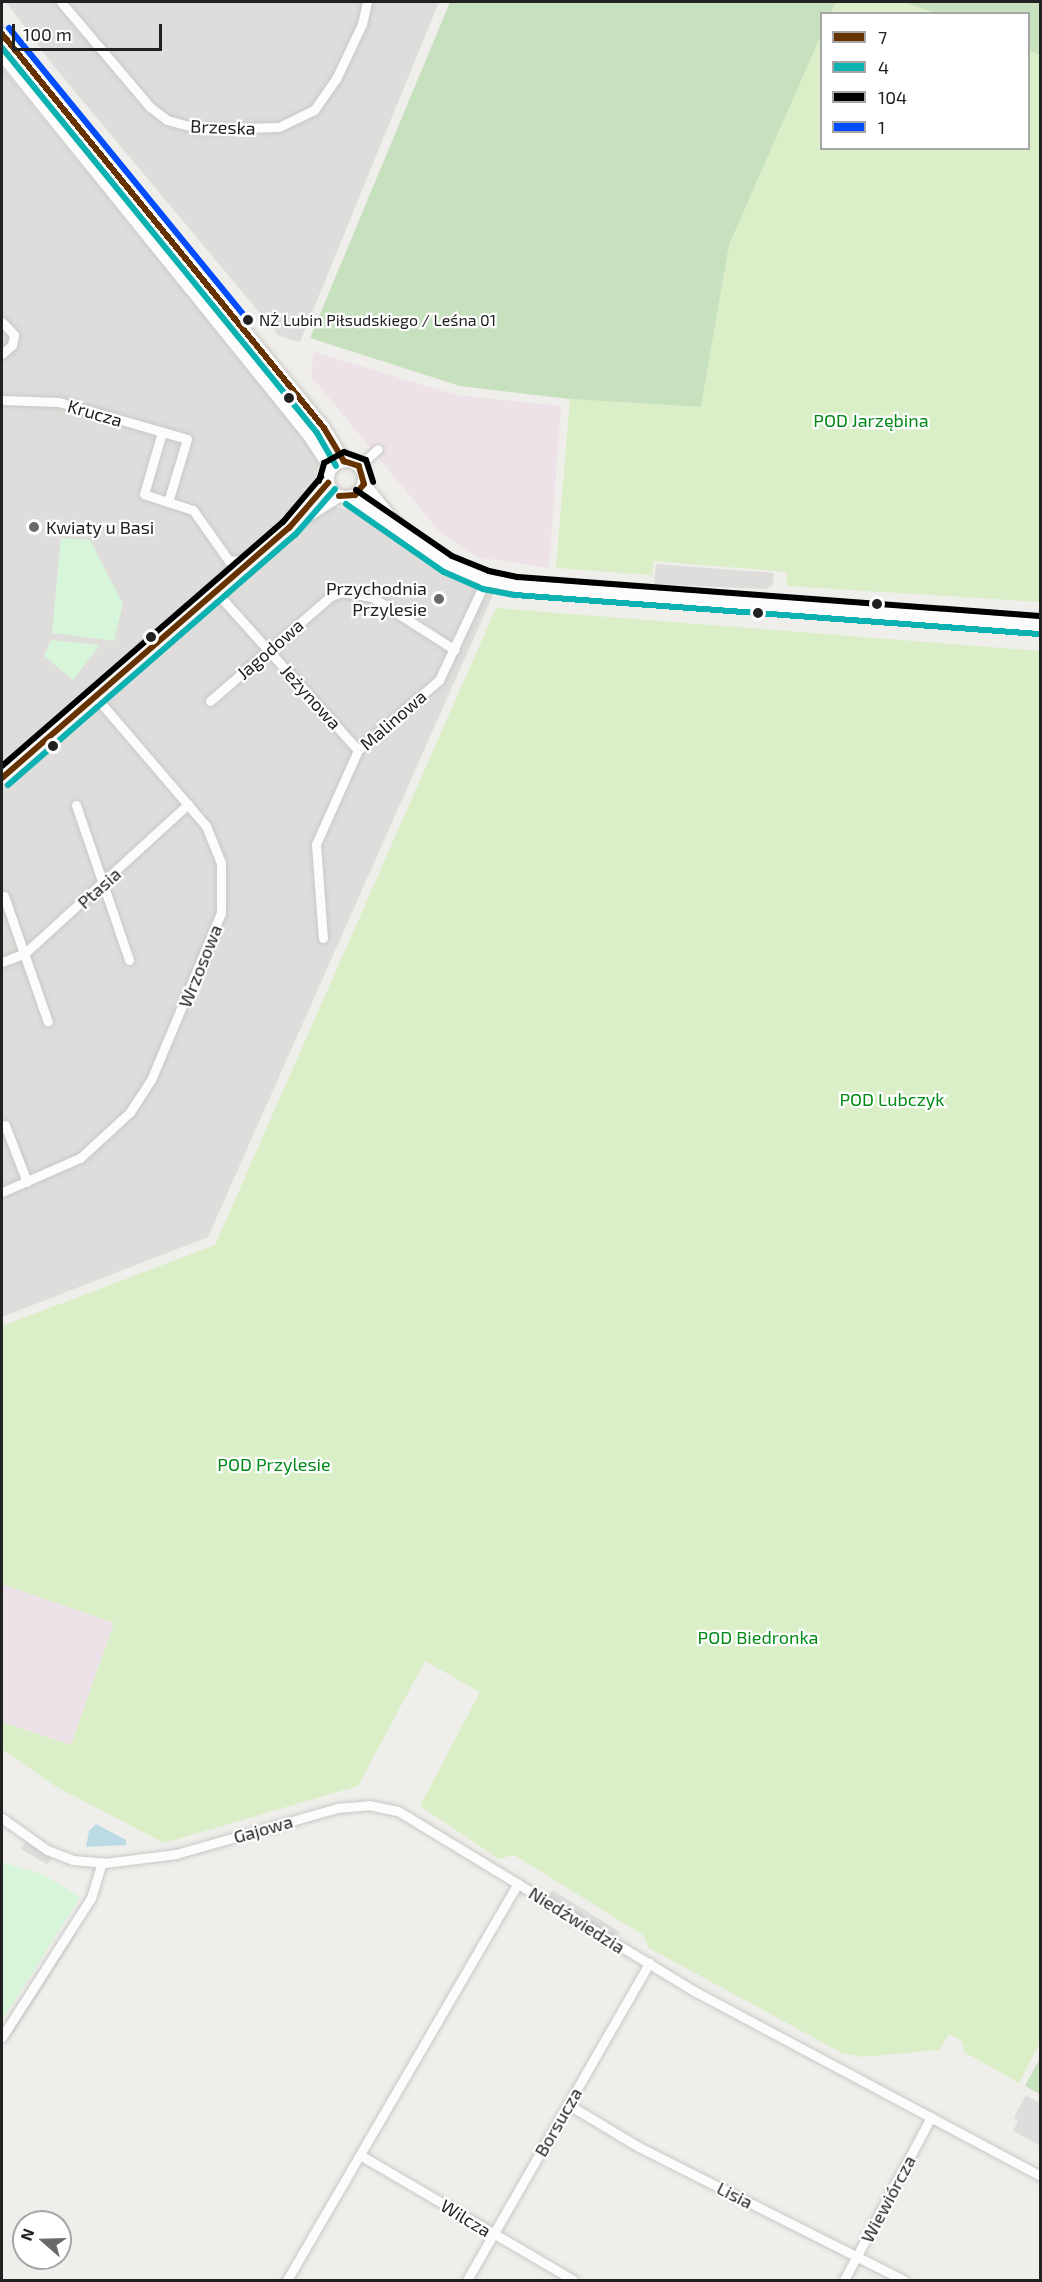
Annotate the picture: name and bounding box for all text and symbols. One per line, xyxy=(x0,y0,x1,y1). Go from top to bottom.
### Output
scale bar xyxy=(15,12,165,50)
legend xyxy=(820,12,1030,150)
text: 100 m xyxy=(23,23,72,45)
text: 7 xyxy=(878,26,887,48)
text: 4 xyxy=(878,56,889,78)
text: 104 xyxy=(878,86,907,108)
street label: Brzeska xyxy=(190,115,256,139)
text: 1 xyxy=(878,116,885,138)
place label: NŻ Lubin Piłsudskiego / Leśna 01 xyxy=(259,310,496,330)
marker: NŻ Lubin Piłsudskiego / Leśna 01 xyxy=(242,314,254,326)
unlabelled marker xyxy=(283,392,295,404)
street label: Krucza xyxy=(65,395,125,431)
park label: POD Jarzębina xyxy=(813,409,929,431)
place label: Kwiaty u Basi xyxy=(46,516,155,538)
marker: Kwiaty u Basi xyxy=(27,520,41,534)
place label: Przychodnia Przylesie xyxy=(326,578,427,620)
marker: Przychodnia Przylesie xyxy=(432,592,446,606)
unlabelled marker xyxy=(871,598,883,610)
unlabelled marker xyxy=(752,607,764,619)
street label: Jagodowa xyxy=(232,614,308,684)
unlabelled marker xyxy=(145,631,157,643)
street label: Jeżynowa xyxy=(276,660,346,734)
street label: Malinowa xyxy=(355,685,431,755)
unlabelled marker xyxy=(47,740,59,752)
street label: Ptasia xyxy=(73,863,125,913)
street label: Wrzosowa xyxy=(174,921,226,1011)
park label: POD Lubczyk xyxy=(839,1088,945,1110)
park label: POD Przylesie xyxy=(217,1453,331,1475)
park label: POD Biedronka xyxy=(698,1626,818,1648)
street label: Gajowa xyxy=(231,1810,295,1848)
street label: Niedźwiedzia xyxy=(525,1882,629,1958)
street label: Borsucza xyxy=(530,2084,586,2160)
street label: Wiewiórcza xyxy=(856,2152,920,2246)
street label: Lisia xyxy=(714,2177,756,2213)
street label: Wilcza xyxy=(437,2195,495,2241)
north arrow xyxy=(12,2210,72,2270)
text: N xyxy=(16,2226,37,2243)

